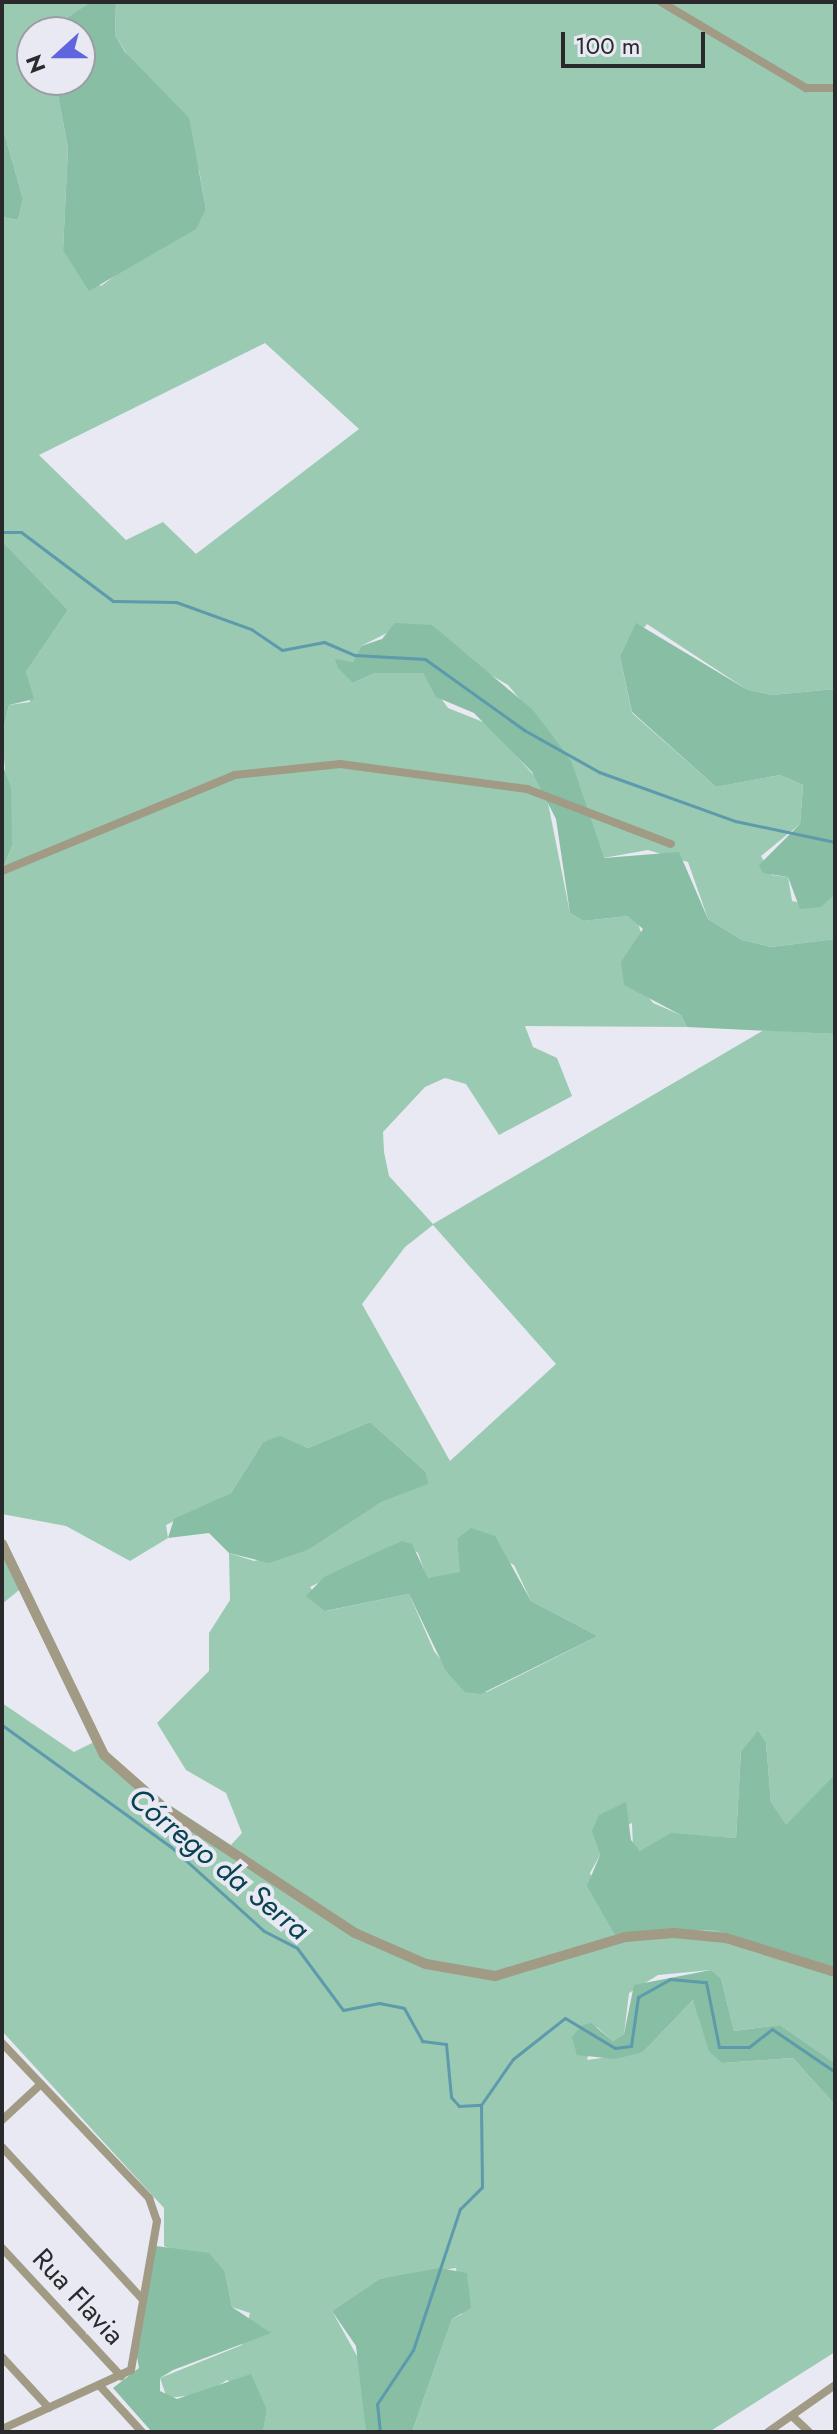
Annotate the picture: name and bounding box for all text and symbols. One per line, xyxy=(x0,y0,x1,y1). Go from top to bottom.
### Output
north arrow xyxy=(16,16,96,96)
scale bar xyxy=(565,16,709,66)
text: 100 m xyxy=(575,28,641,63)
text: N xyxy=(17,50,54,78)
water label: Córrego da Serra xyxy=(122,1780,316,1948)
street label: Rua Flavia xyxy=(25,2242,131,2352)

